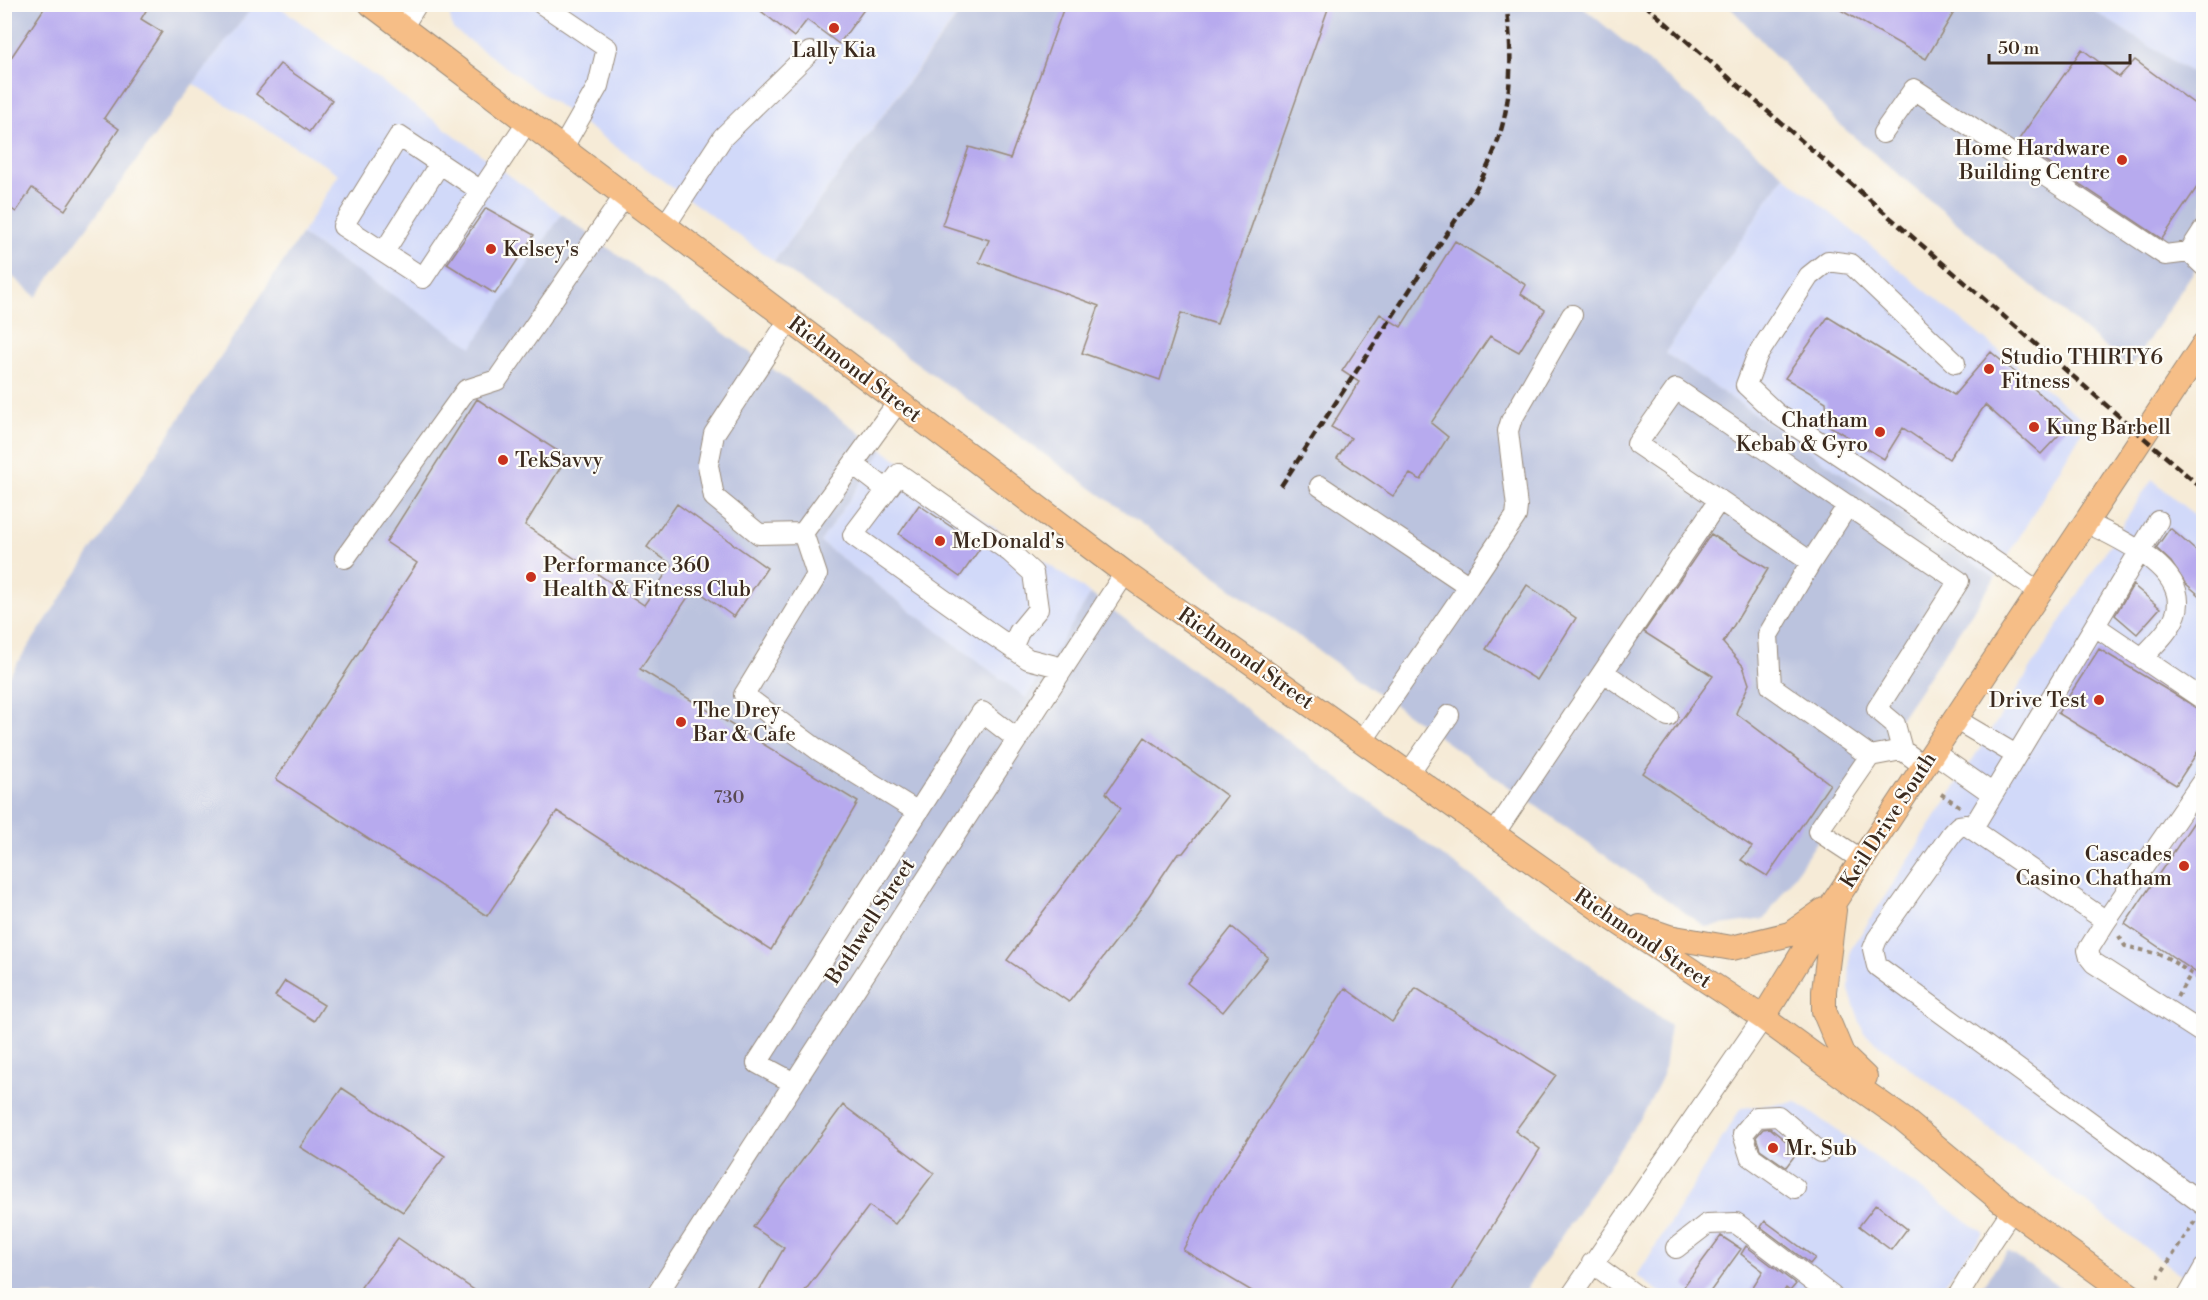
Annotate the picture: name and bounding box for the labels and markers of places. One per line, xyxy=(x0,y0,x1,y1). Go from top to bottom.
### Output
marker: Lally Kia xyxy=(827,21,841,35)
place label: Lally Kia xyxy=(792,38,877,64)
place label: Home Hardware Building Centre xyxy=(1955,136,2110,186)
marker: Home Hardware Building Centre xyxy=(2115,153,2129,167)
place label: Kelsey's xyxy=(503,237,579,263)
marker: Kelsey's xyxy=(484,242,498,256)
place label: Studio THIRTY6 Fitness xyxy=(2001,345,2163,395)
marker: Studio THIRTY6 Fitness xyxy=(1982,362,1996,376)
place label: Chatham Kebab & Gyro xyxy=(1736,408,1868,458)
place label: Kung Barbell xyxy=(2046,415,2171,441)
marker: Kung Barbell xyxy=(2027,420,2041,434)
marker: Chatham Kebab & Gyro xyxy=(1873,425,1887,439)
place label: TekSavvy xyxy=(515,448,604,474)
marker: TekSavvy xyxy=(496,453,510,467)
place label: McDonald's xyxy=(952,529,1064,555)
marker: McDonald's xyxy=(933,534,947,548)
place label: Performance 360 Health & Fitness Club xyxy=(543,553,751,603)
marker: Performance 360 Health & Fitness Club xyxy=(524,570,538,584)
place label: Drive Test xyxy=(1989,688,2088,714)
marker: Drive Test xyxy=(2092,693,2106,707)
place label: The Drey Bar & Cafe xyxy=(692,698,796,748)
marker: The Drey Bar & Cafe xyxy=(674,715,688,729)
place label: Cascades Casino Chatham xyxy=(2015,842,2172,892)
marker: Cascades Casino Chatham xyxy=(2177,859,2191,873)
place label: Mr. Sub xyxy=(1785,1136,1857,1162)
marker: Mr. Sub xyxy=(1766,1141,1780,1155)

